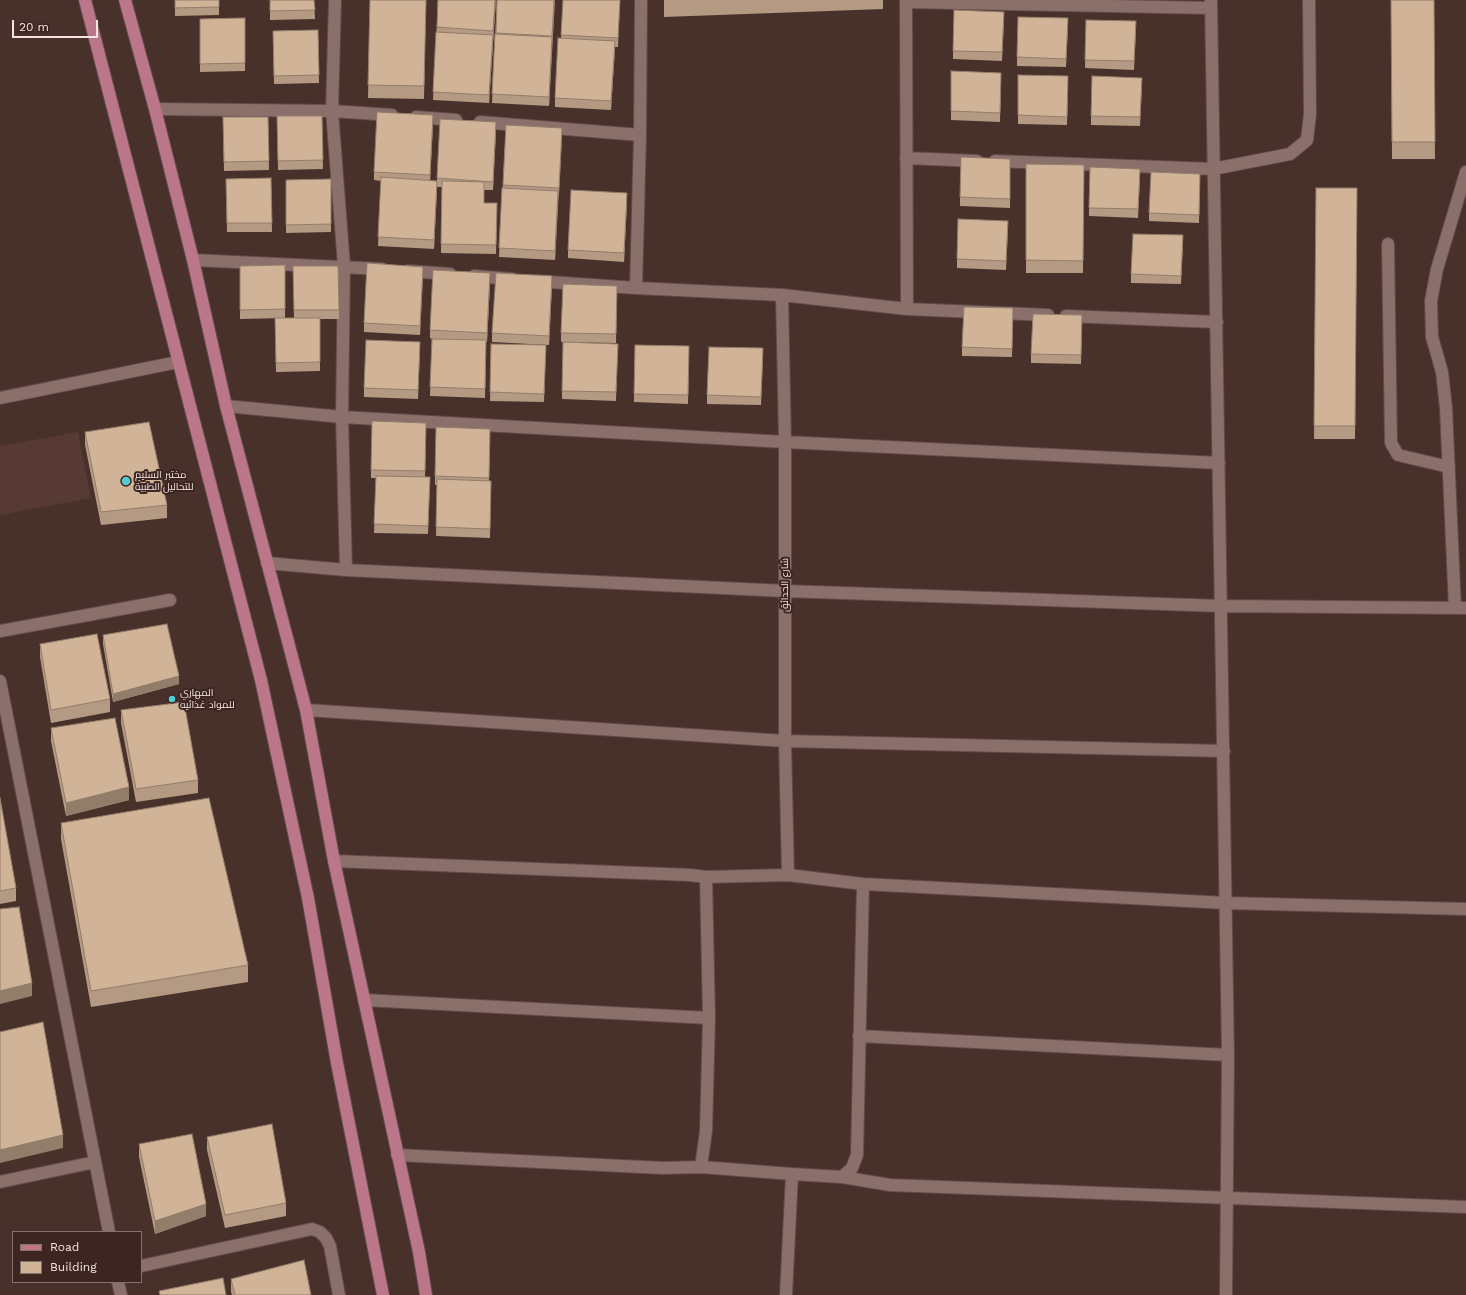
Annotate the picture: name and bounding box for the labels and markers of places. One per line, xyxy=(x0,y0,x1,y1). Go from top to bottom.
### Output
place label: مختبر السليم للتحاليل الطبية xyxy=(135,469,193,492)
marker: مختبر السليم للتحاليل الطبية xyxy=(120,475,132,487)
place label: المهاري للمواد غذائيه xyxy=(180,687,235,710)
marker: المهاري للمواد غذائيه xyxy=(167,694,177,704)

